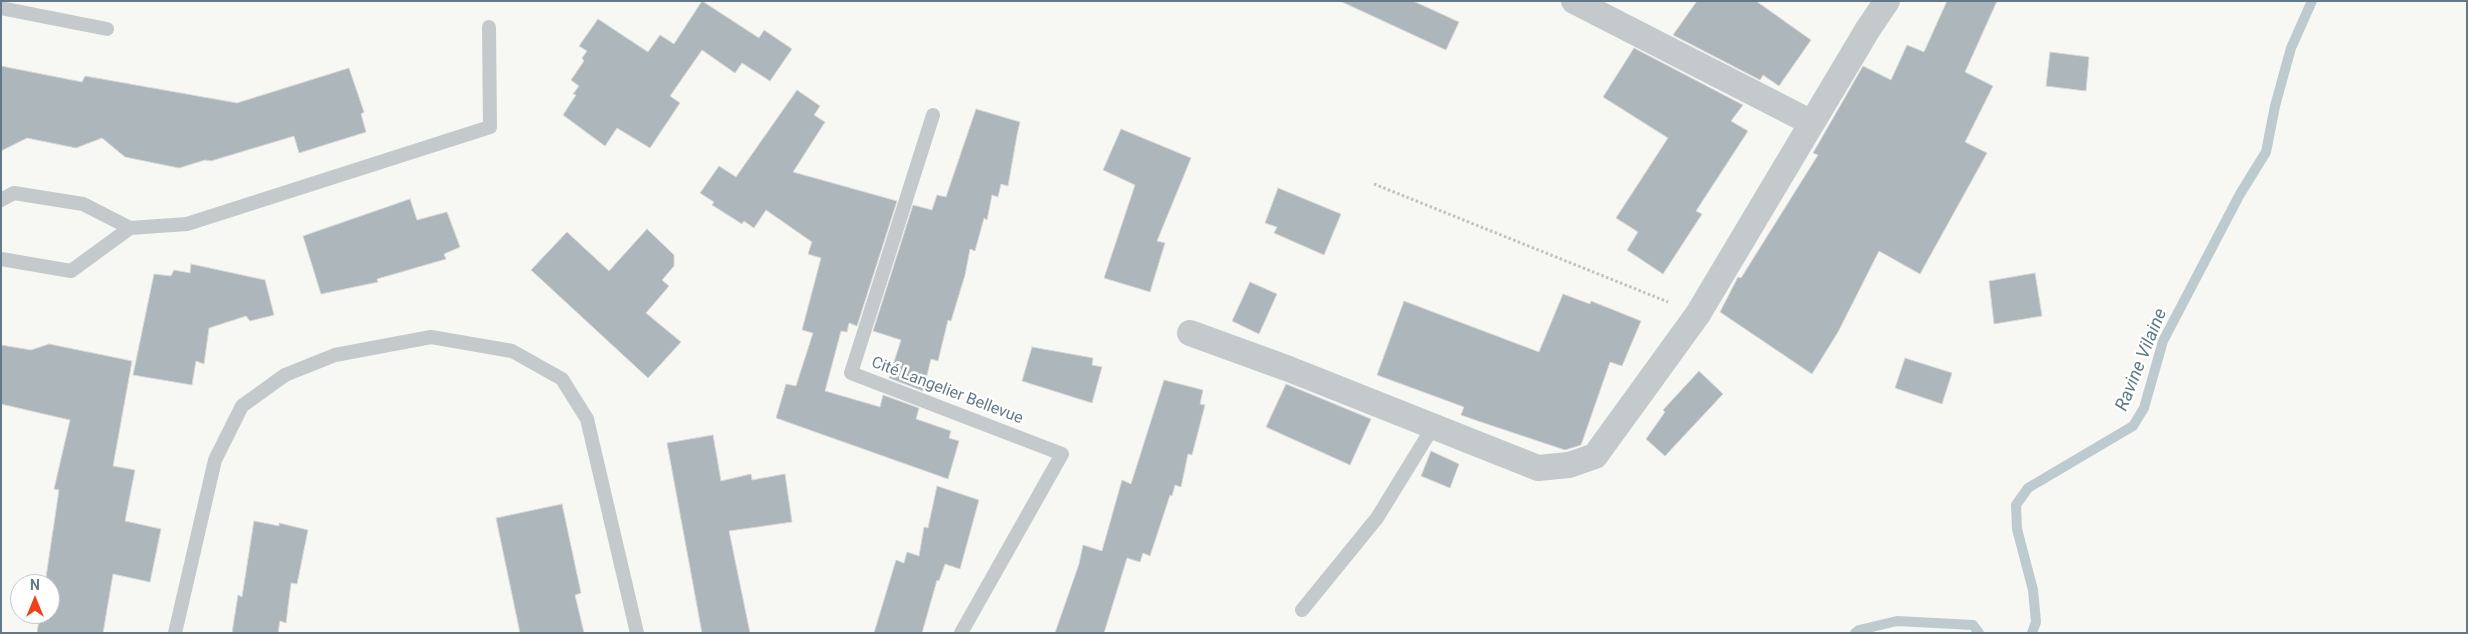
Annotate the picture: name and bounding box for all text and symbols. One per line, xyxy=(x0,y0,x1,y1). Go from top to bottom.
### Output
water label: Ravine Vilaine xyxy=(2112,306,2172,414)
street label: Cité Langelier Bellevue xyxy=(868,353,1026,429)
north arrow xyxy=(10,574,60,624)
text: N xyxy=(30,577,40,593)

